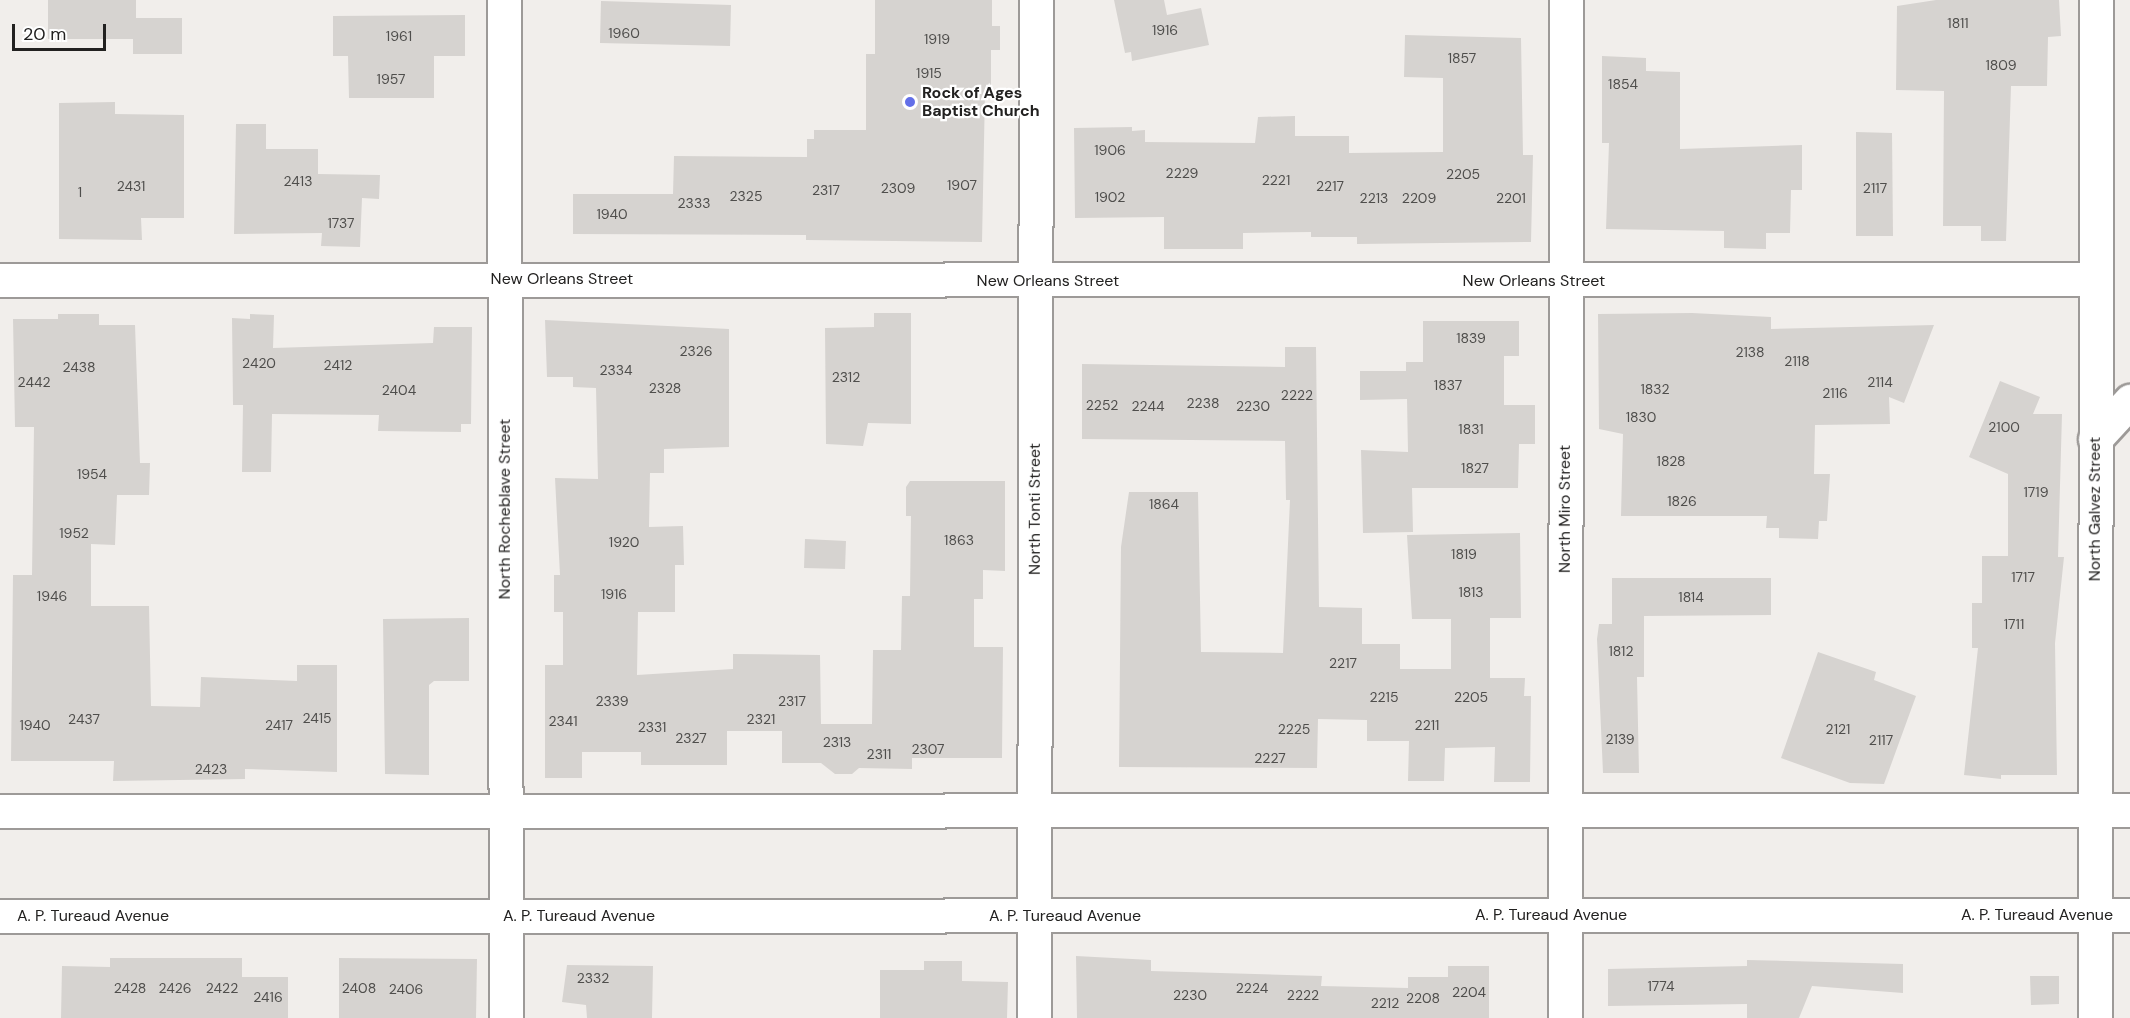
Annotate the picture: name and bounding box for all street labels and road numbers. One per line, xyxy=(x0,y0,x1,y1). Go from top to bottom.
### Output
street label: New Orleans Street xyxy=(491,269,633,289)
street label: New Orleans Street xyxy=(977,271,1119,291)
street label: New Orleans Street xyxy=(1463,271,1605,291)
street label: North Rocheblave Street xyxy=(495,419,515,599)
street label: North Galvez Street xyxy=(2085,437,2105,581)
street label: North Tonti Street xyxy=(1025,443,1045,575)
street label: North Miro Street xyxy=(1555,445,1575,573)
street label: A. P. Tureaud Avenue xyxy=(1475,905,1627,925)
street label: A. P. Tureaud Avenue xyxy=(1961,905,2113,925)
street label: A. P. Tureaud Avenue xyxy=(17,906,169,926)
street label: A. P. Tureaud Avenue xyxy=(503,906,655,926)
street label: A. P. Tureaud Avenue xyxy=(989,906,1141,926)

